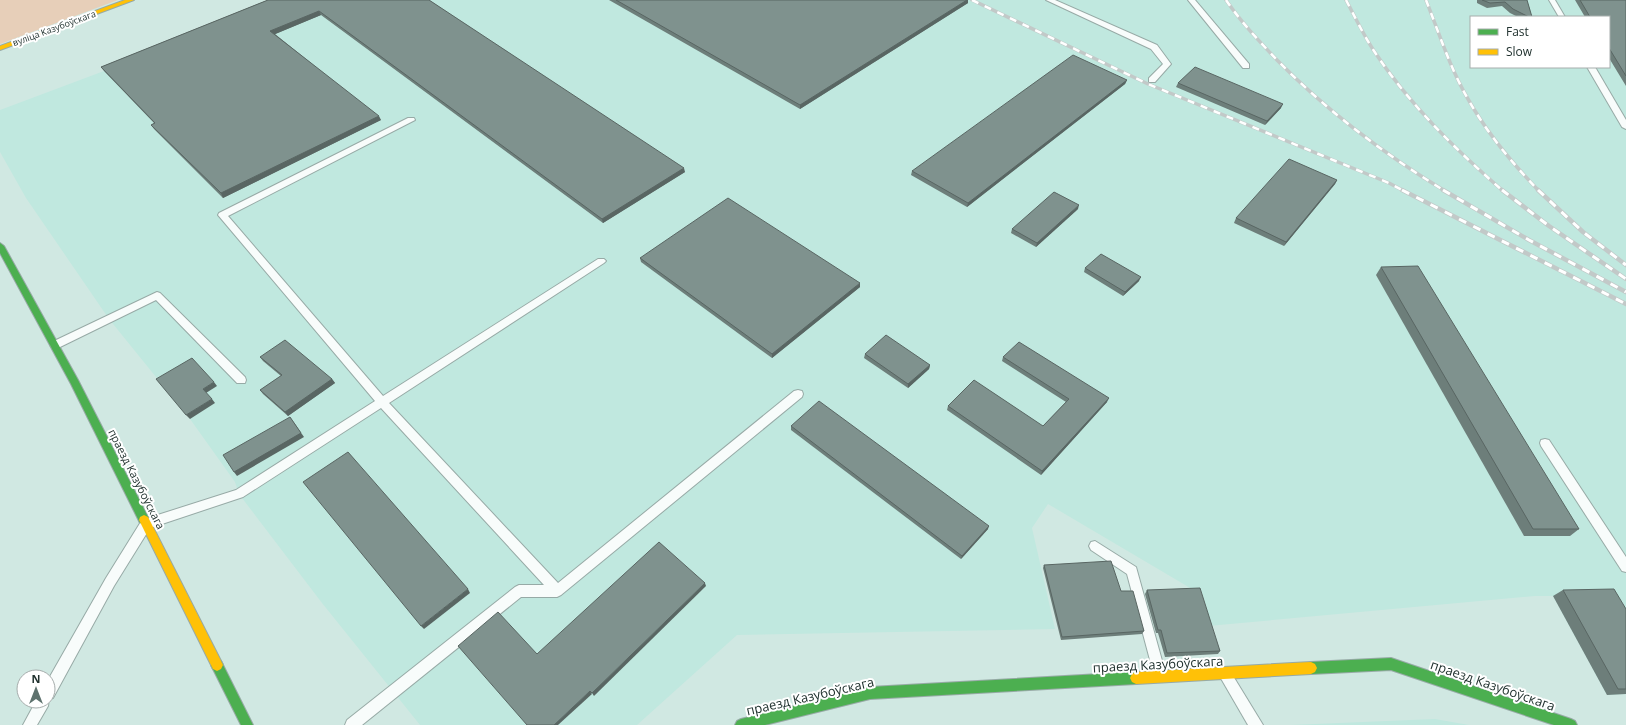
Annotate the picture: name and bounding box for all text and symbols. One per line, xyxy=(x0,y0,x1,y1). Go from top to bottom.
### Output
street label: вуліца Казубоўскага xyxy=(11,7,97,49)
legend xyxy=(1470,16,1610,68)
text: Fast xyxy=(1506,23,1529,40)
text: Slow xyxy=(1506,43,1533,60)
street label: праезд Казубоўскага xyxy=(105,426,169,532)
street label: праезд Казубоўскага xyxy=(1092,652,1224,676)
street label: праезд Казубоўскага xyxy=(1428,655,1558,715)
north arrow xyxy=(16,669,56,709)
text: N xyxy=(32,671,40,686)
street label: праезд Казубоўскага xyxy=(744,673,876,719)

